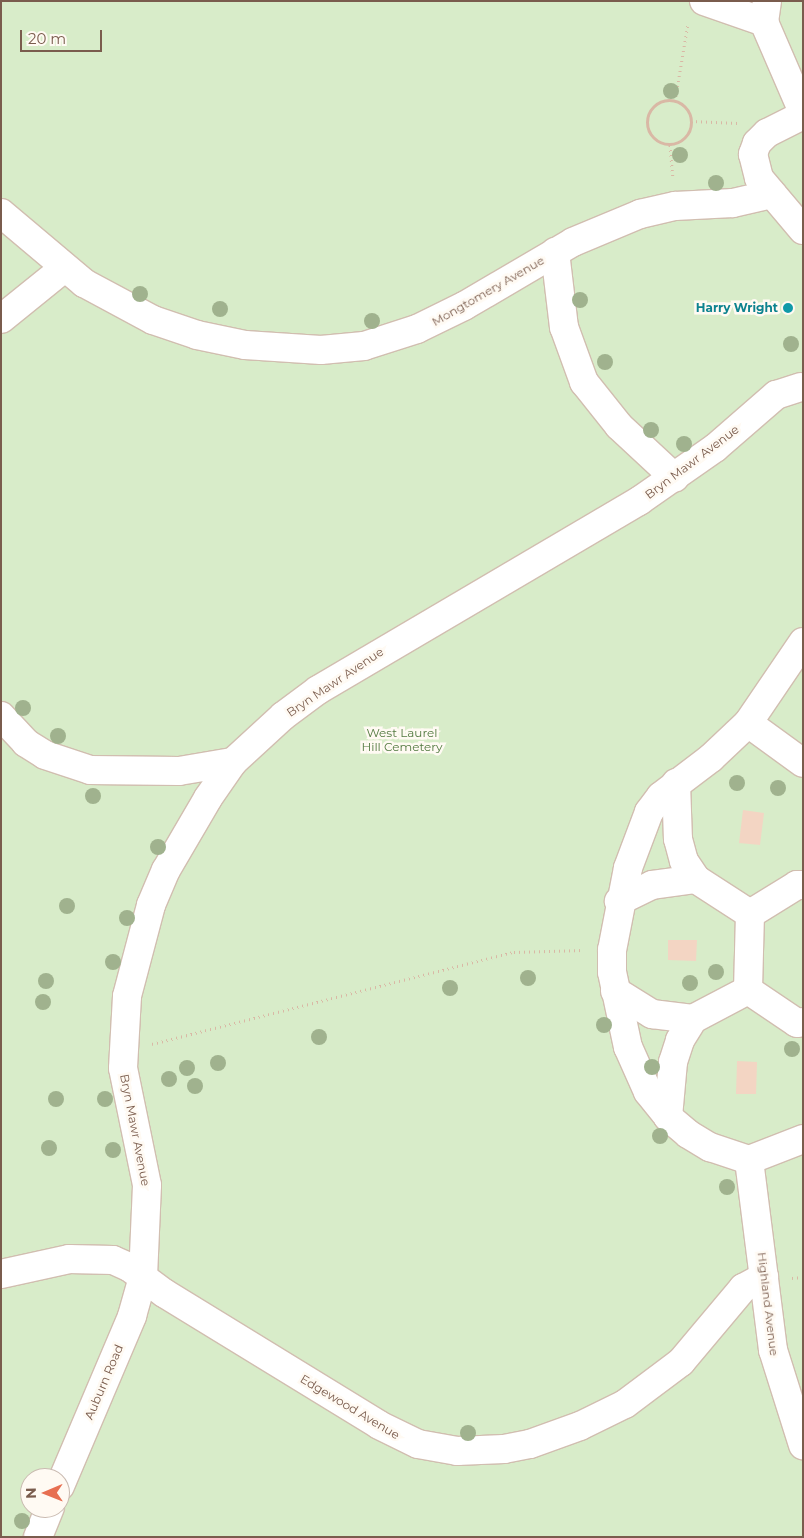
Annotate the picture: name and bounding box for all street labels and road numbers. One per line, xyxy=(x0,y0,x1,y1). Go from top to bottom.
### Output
street label: Mongtomery Avenue xyxy=(429,253,547,329)
street label: Bryn Mawr Avenue xyxy=(642,422,742,502)
street label: Bryn Mawr Avenue xyxy=(284,644,386,720)
street label: Bryn Mawr Avenue xyxy=(117,1073,153,1187)
street label: Highland Avenue xyxy=(754,1251,782,1357)
street label: Auburn Road xyxy=(82,1342,126,1422)
street label: Edgewood Avenue xyxy=(298,1372,402,1442)

